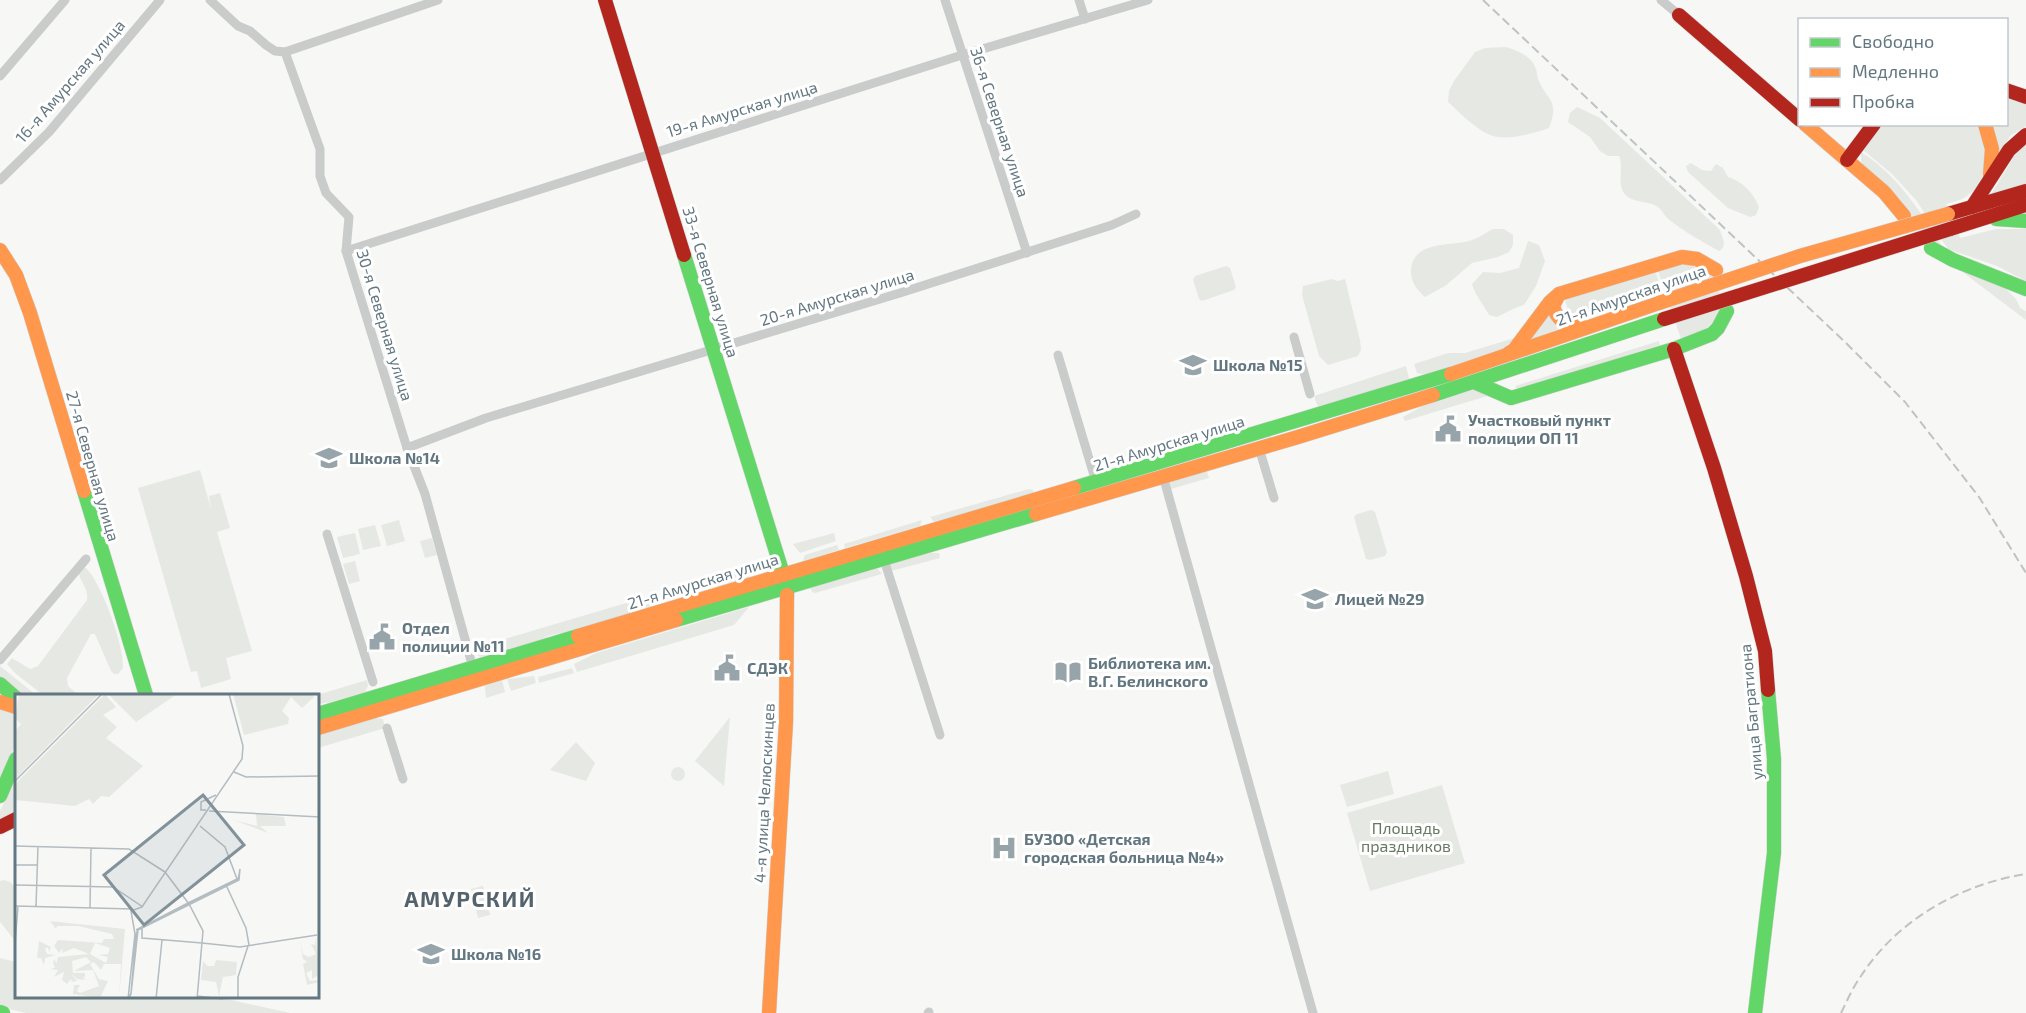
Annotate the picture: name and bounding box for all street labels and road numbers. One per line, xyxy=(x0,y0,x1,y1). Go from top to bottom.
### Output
street label: 16-я Амурская улица xyxy=(11,15,129,147)
street label: 36-я Северная улица xyxy=(966,44,1034,200)
street label: 19-я Амурская улица xyxy=(664,76,820,142)
street label: 33-я Северная улица xyxy=(679,204,743,360)
street label: 30-я Северная улица xyxy=(352,247,418,403)
street label: 21-я Амурская улица xyxy=(1554,260,1708,330)
street label: 20-я Амурская улица xyxy=(758,264,916,330)
street label: 27-я Северная улица xyxy=(62,388,124,544)
street label: 21-я Амурская улица xyxy=(1091,411,1247,475)
street label: 21-я Амурская улица xyxy=(625,549,781,613)
street label: улица Багратиона xyxy=(1735,643,1767,781)
street label: 4-я улица Челюскинцев xyxy=(749,703,779,883)

